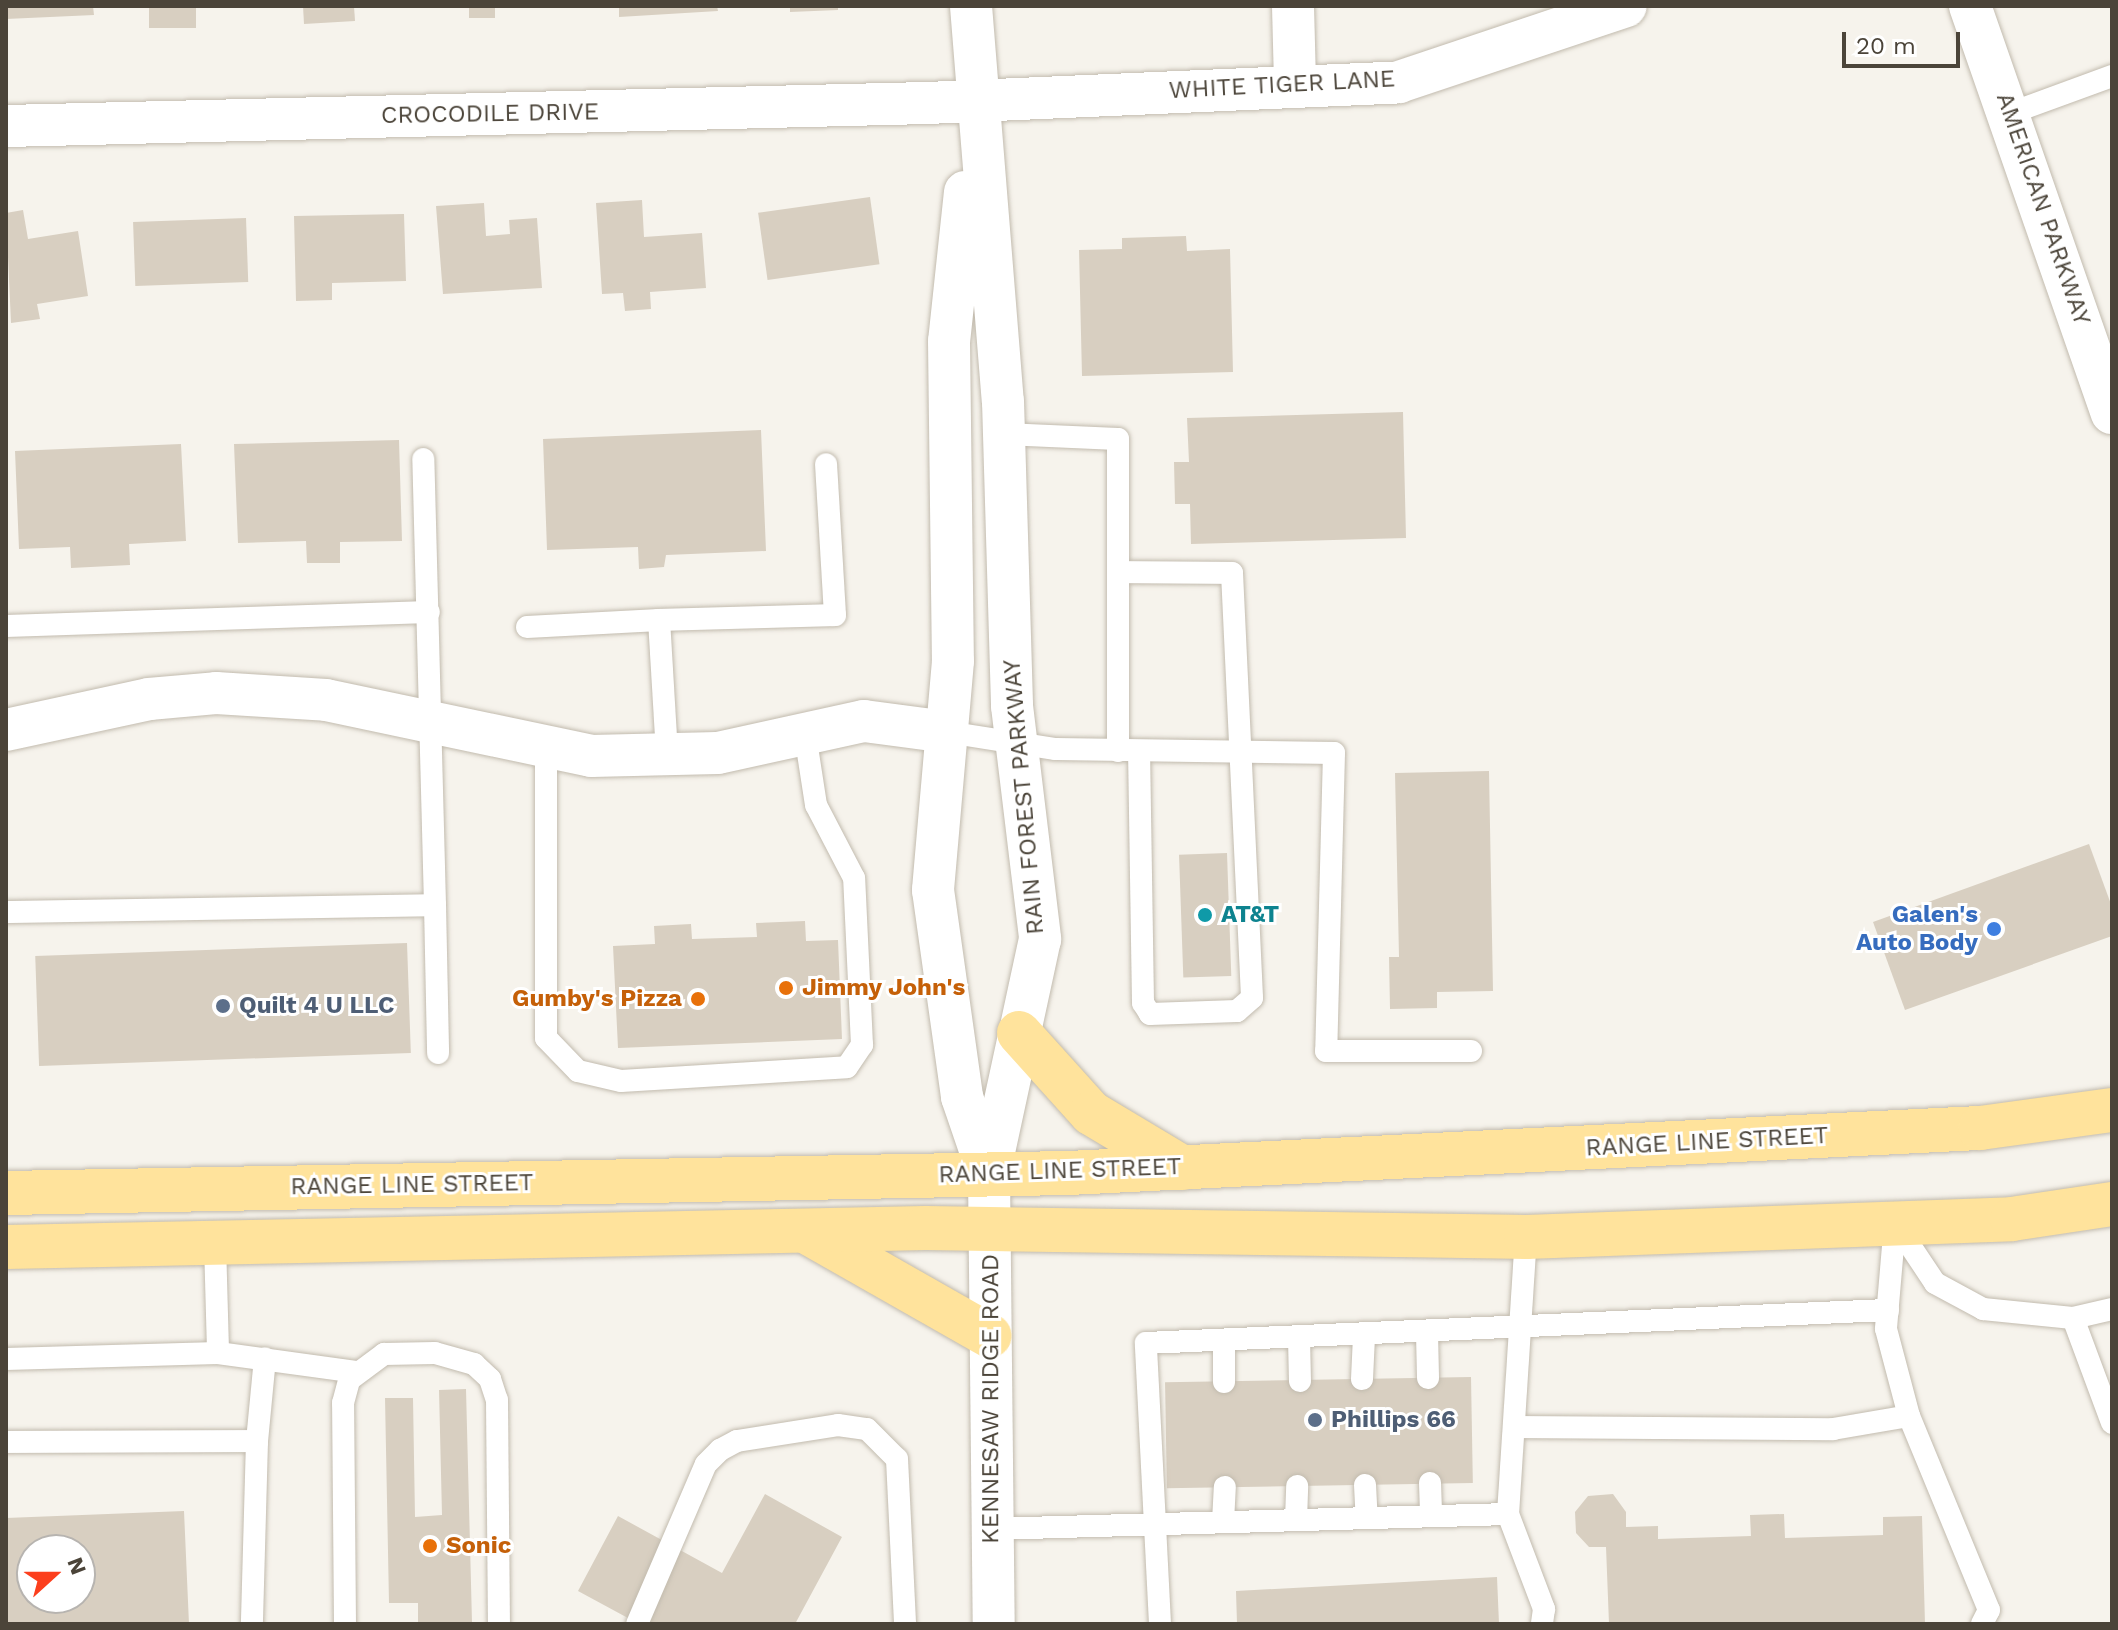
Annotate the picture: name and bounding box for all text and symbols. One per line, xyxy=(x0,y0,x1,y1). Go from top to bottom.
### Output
scale bar xyxy=(1846,16,1964,66)
text: 20 m xyxy=(1856,32,1916,60)
street label: WHITE TIGER LANE xyxy=(1168,65,1396,105)
street label: AMERICAN PARKWAY xyxy=(1990,89,2096,329)
street label: CROCODILE DRIVE xyxy=(381,98,599,130)
street label: RAIN FOREST PARKWAY xyxy=(998,658,1050,936)
place label: AT&T xyxy=(1221,901,1279,929)
place label: Galen's Auto Body xyxy=(1856,901,1978,957)
marker: AT&T xyxy=(1196,906,1214,924)
marker: Galen's Auto Body xyxy=(1985,920,2003,938)
place label: Jimmy John's xyxy=(802,974,966,1002)
marker: Jimmy John's xyxy=(777,979,795,997)
place label: Gumby's Pizza xyxy=(512,985,682,1013)
marker: Gumby's Pizza xyxy=(689,990,707,1008)
place label: Quilt 4 U LLC xyxy=(239,992,394,1020)
marker: Quilt 4 U LLC xyxy=(214,997,232,1015)
street label: RANGE LINE STREET xyxy=(1585,1121,1829,1163)
street label: RANGE LINE STREET xyxy=(938,1152,1182,1190)
street label: RANGE LINE STREET xyxy=(290,1168,534,1202)
street label: KENNESAW RIDGE ROAD xyxy=(977,1254,1005,1544)
place label: Phillips 66 xyxy=(1331,1406,1456,1434)
marker: Phillips 66 xyxy=(1306,1411,1324,1429)
place label: Sonic xyxy=(446,1532,511,1560)
north arrow xyxy=(16,1534,96,1614)
marker: Sonic xyxy=(421,1537,439,1555)
text: N xyxy=(62,1554,92,1578)

